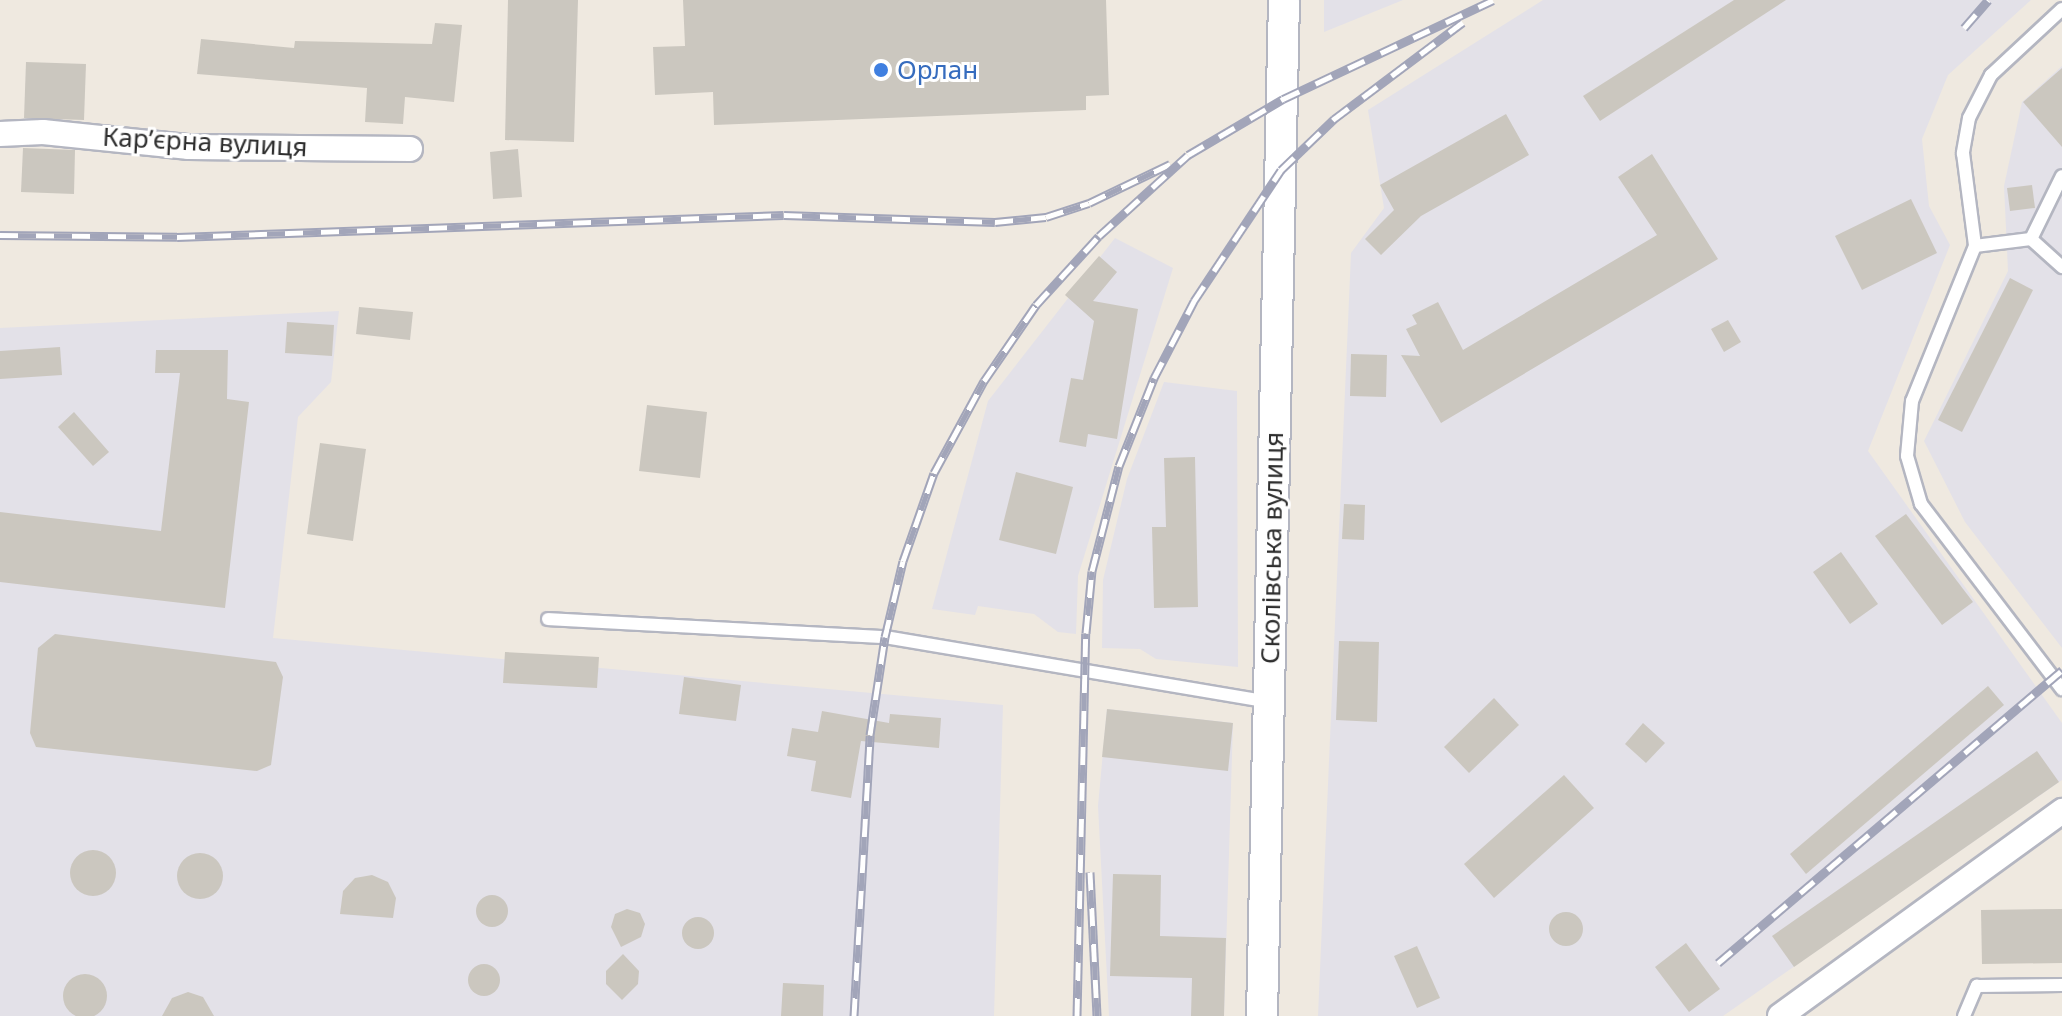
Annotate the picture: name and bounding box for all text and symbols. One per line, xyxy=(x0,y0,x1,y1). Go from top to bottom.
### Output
place label: Орлан xyxy=(897,54,978,86)
marker: Орлан xyxy=(872,61,890,79)
street label: Карʼєрна вулиця xyxy=(102,121,308,163)
street label: Сколівська вулиця xyxy=(1254,432,1290,664)

